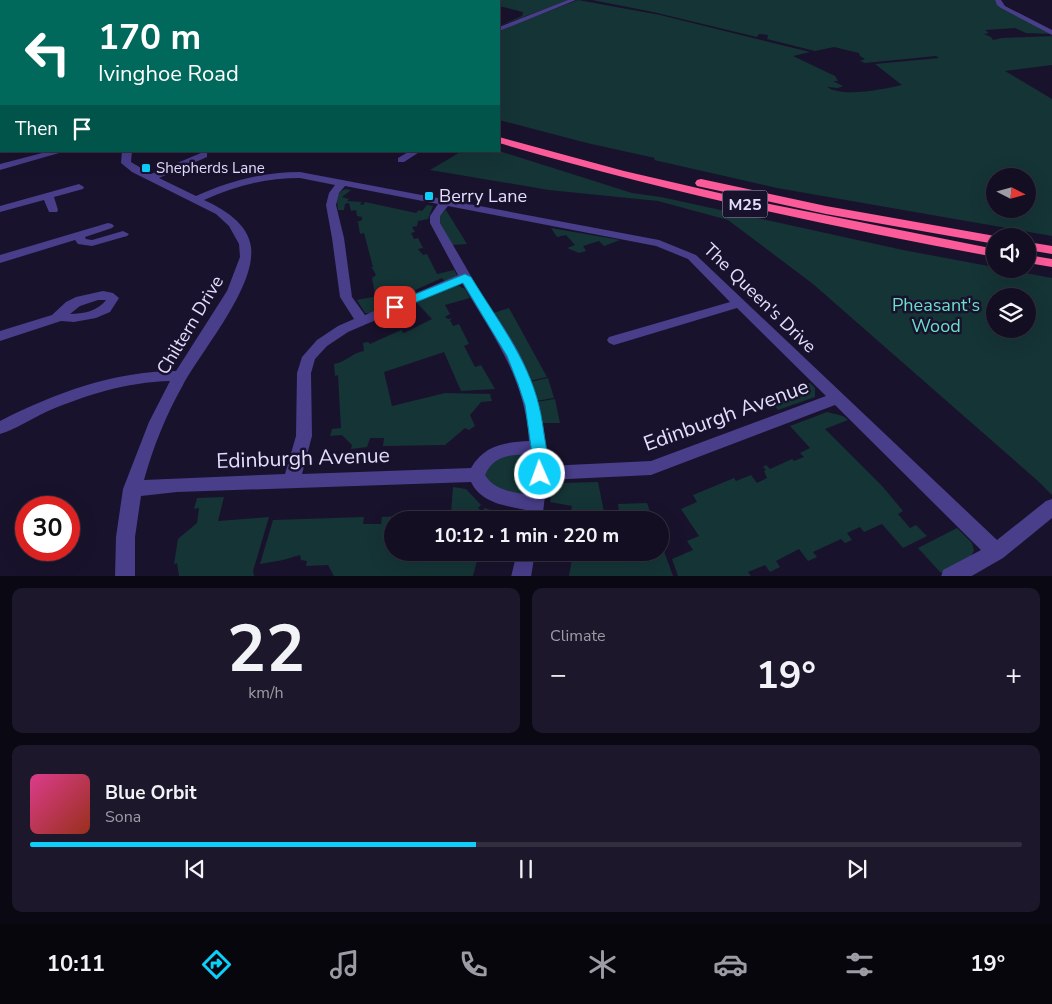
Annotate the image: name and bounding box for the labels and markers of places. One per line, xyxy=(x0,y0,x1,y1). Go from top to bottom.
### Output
place label: Shepherds Lane xyxy=(156,158,265,178)
marker: Shepherds Lane xyxy=(140,162,152,174)
place label: Berry Lane xyxy=(439,184,527,208)
marker: Berry Lane xyxy=(423,190,435,202)
pin xyxy=(374,286,416,328)

